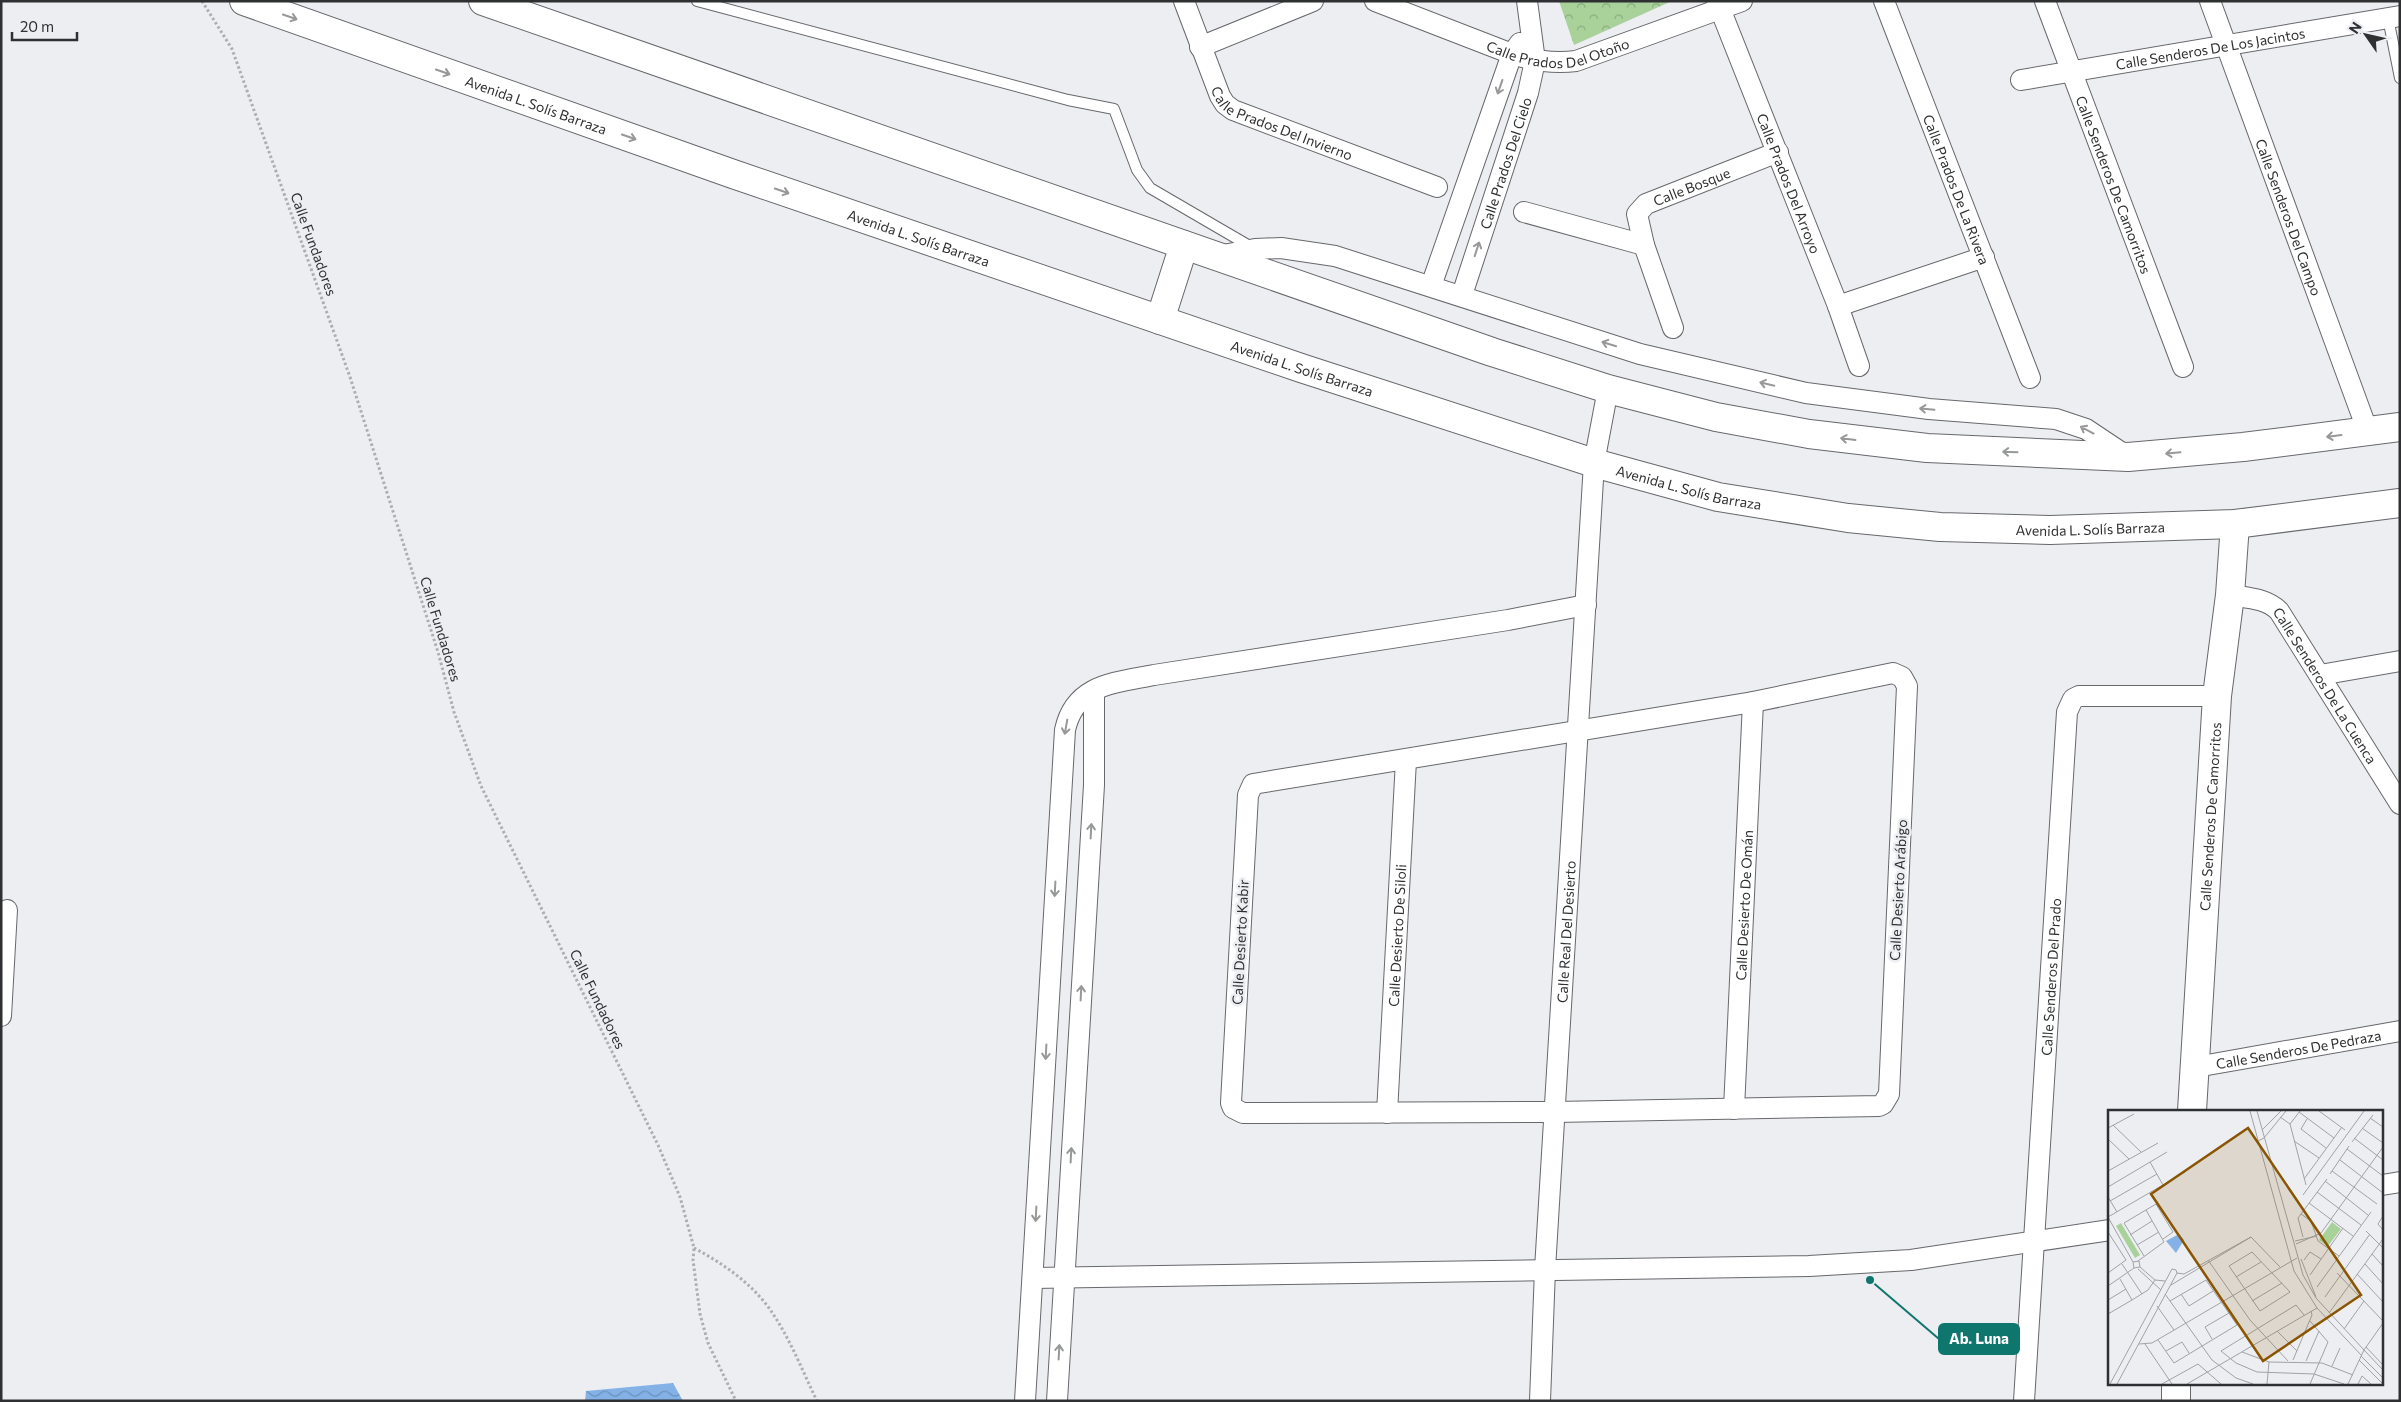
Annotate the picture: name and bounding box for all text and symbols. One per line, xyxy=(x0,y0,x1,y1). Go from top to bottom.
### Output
scale bar xyxy=(12,10,78,42)
north arrow xyxy=(2341,10,2391,60)
one-way arrow xyxy=(281,13,297,23)
text: 20 m xyxy=(20,17,54,35)
text: N xyxy=(2345,18,2365,37)
street label: Calle Senderos De Los Jacintos xyxy=(2114,24,2306,72)
street label: Calle Prados Del Otoño xyxy=(1484,34,1631,71)
one-way arrow xyxy=(434,68,450,77)
street label: Avenida L. Solís Barraza xyxy=(463,72,609,137)
one-way arrow xyxy=(1495,79,1505,95)
street label: Calle Prados Del Invierno xyxy=(1208,84,1355,163)
street label: Calle Senderos De Camorritos xyxy=(2073,93,2155,276)
street label: Calle Prados Del Cielo xyxy=(1476,95,1535,231)
street label: Calle Prados Del Arroyo xyxy=(1754,111,1825,256)
street label: Calle Prados De La Rivera xyxy=(1920,112,1994,267)
one-way arrow xyxy=(621,133,637,143)
street label: Calle Senderos Del Campo xyxy=(2253,136,2326,298)
street label: Calle Bosque xyxy=(1651,163,1732,209)
one-way arrow xyxy=(774,187,790,196)
street label: Calle Fundadores xyxy=(287,190,341,298)
street label: Avenida L. Solís Barraza xyxy=(845,205,992,270)
one-way arrow xyxy=(1473,242,1482,257)
street label: Avenida L. Solís Barraza xyxy=(1229,336,1376,399)
one-way arrow xyxy=(1602,339,1618,349)
one-way arrow xyxy=(1759,379,1775,388)
one-way arrow xyxy=(1920,404,1936,414)
one-way arrow xyxy=(2080,425,2095,434)
one-way arrow xyxy=(2326,431,2342,441)
one-way arrow xyxy=(1841,434,1857,444)
one-way arrow xyxy=(2003,447,2019,457)
one-way arrow xyxy=(2165,448,2181,458)
street label: Avenida L. Solís Barraza xyxy=(1614,461,1763,512)
street label: Avenida L. Solís Barraza xyxy=(2016,518,2165,539)
street label: Calle Fundadores xyxy=(417,575,465,683)
street label: Calle Senderos De La Cuenca xyxy=(2270,604,2381,767)
one-way arrow xyxy=(1060,719,1070,735)
street label: Calle Senderos De Camorritos xyxy=(2196,722,2224,911)
street label: Calle Desierto Arábigo xyxy=(1886,819,1910,961)
one-way arrow xyxy=(1086,823,1095,839)
street label: Calle Desierto De Omán xyxy=(1732,829,1756,981)
street label: Calle Real Del Desierto xyxy=(1553,860,1578,1003)
street label: Calle Desierto De Siloli xyxy=(1384,863,1409,1007)
street label: Calle Desierto Kabir xyxy=(1228,878,1252,1005)
one-way arrow xyxy=(1051,881,1060,897)
street label: Calle Senderos Del Prado xyxy=(2037,897,2064,1056)
street label: Calle Fundadores xyxy=(567,946,629,1052)
one-way arrow xyxy=(1077,985,1086,1001)
street label: Calle Senderos De Pedraza xyxy=(2215,1026,2382,1072)
one-way arrow xyxy=(1041,1043,1050,1059)
inset map xyxy=(2108,1110,2384,1384)
one-way arrow xyxy=(1067,1147,1076,1163)
one-way arrow xyxy=(1032,1206,1041,1222)
callout: Ab. Luna xyxy=(1939,1324,2019,1354)
text: Ab. Luna xyxy=(1949,1329,2009,1347)
one-way arrow xyxy=(1055,1344,1064,1360)

